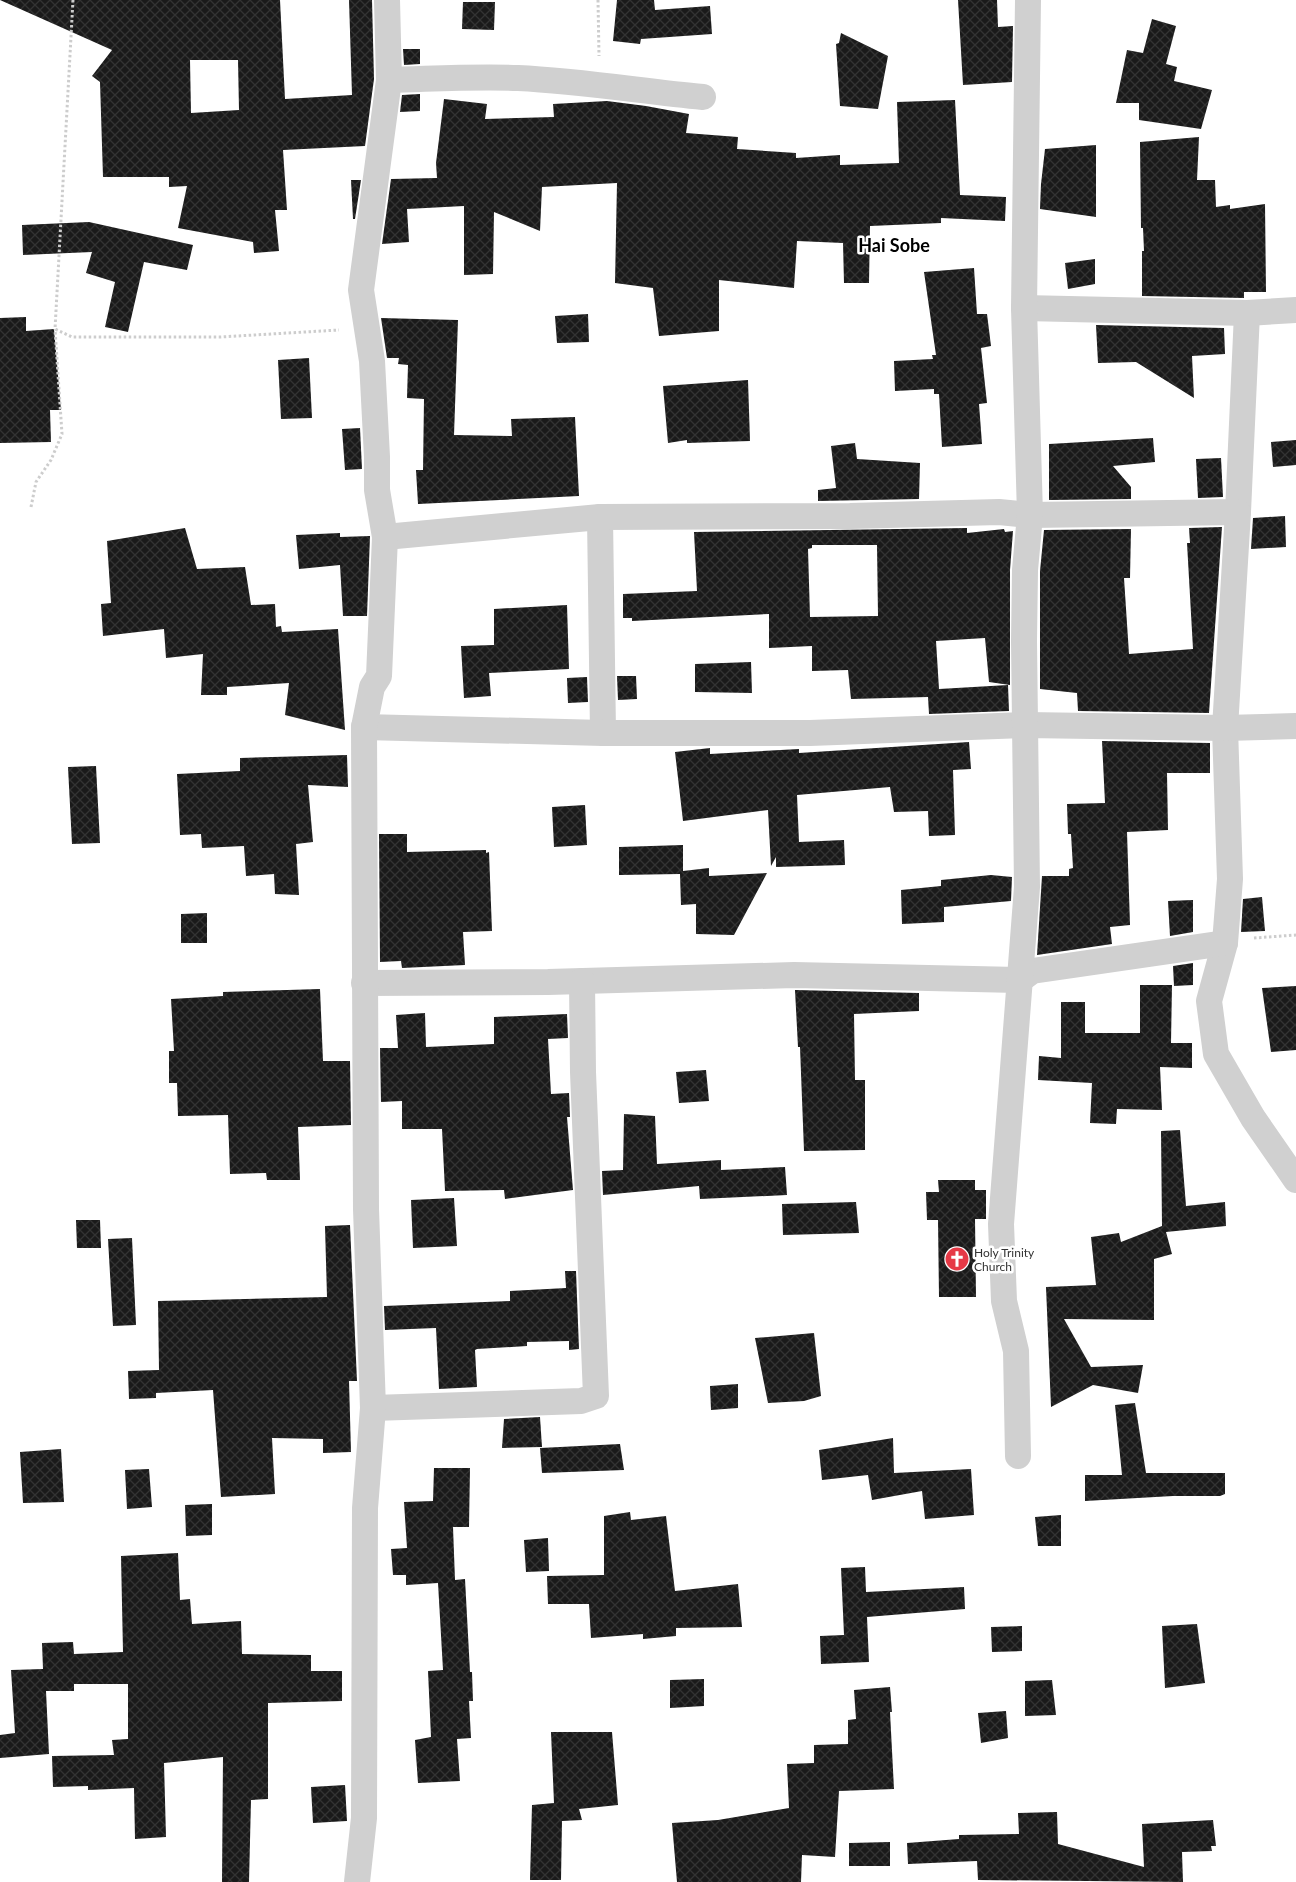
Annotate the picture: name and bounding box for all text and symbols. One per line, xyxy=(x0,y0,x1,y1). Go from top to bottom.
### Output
district label: Hai Sobe xyxy=(858,234,930,256)
place label: Holy Trinity Church xyxy=(974,1245,1035,1274)
church icon: Holy Trinity Church xyxy=(944,1246,970,1272)

